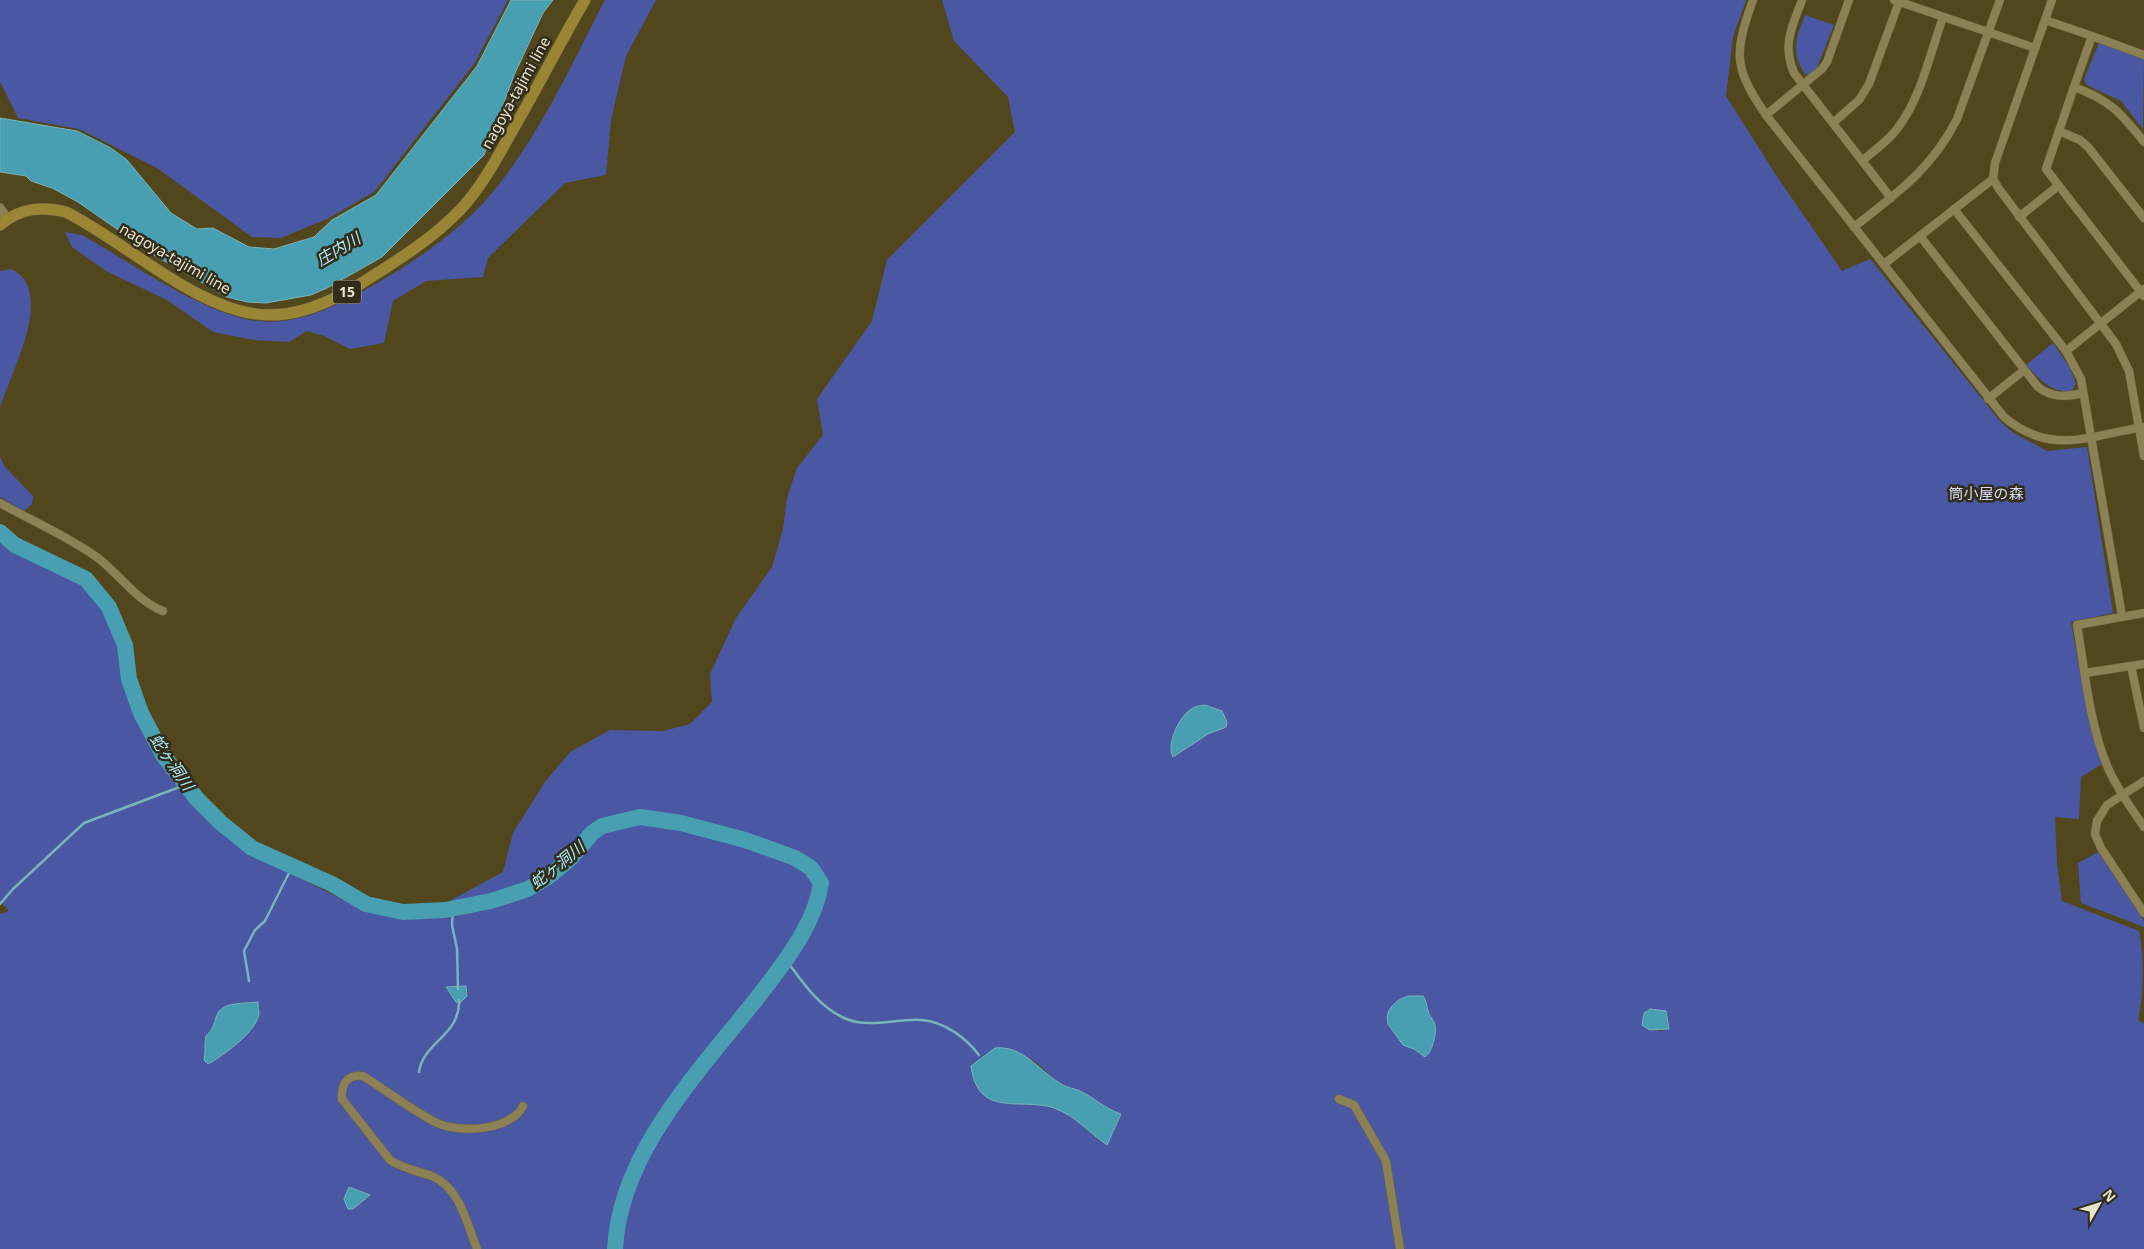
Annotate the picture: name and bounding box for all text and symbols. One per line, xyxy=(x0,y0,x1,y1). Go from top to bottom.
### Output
street label: nagoya-tajimi line xyxy=(476,33,554,152)
street label: nagoya-tajimi line xyxy=(116,218,235,298)
water label: 庄内川 xyxy=(312,226,366,271)
road number: 15 xyxy=(333,280,361,304)
park label: 筒小屋の森 xyxy=(1948,483,2024,503)
water label: 蛇ヶ洞川 xyxy=(145,729,200,796)
water label: 蛇ヶ洞川 xyxy=(525,835,590,894)
north arrow xyxy=(2074,1179,2124,1229)
text: N xyxy=(2099,1185,2120,1206)

